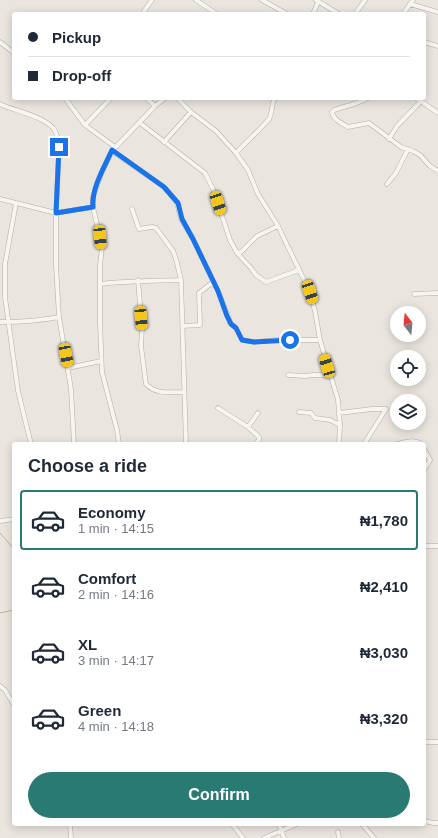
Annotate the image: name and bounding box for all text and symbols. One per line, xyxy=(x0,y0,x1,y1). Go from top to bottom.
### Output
text: Pickup xyxy=(52,29,101,46)
text: Drop-off xyxy=(52,67,111,84)
route end xyxy=(50,138,68,156)
car xyxy=(209,190,227,216)
car xyxy=(93,224,107,250)
car xyxy=(301,279,319,305)
car xyxy=(134,306,148,330)
north arrow xyxy=(390,306,426,342)
map controls xyxy=(390,306,426,430)
route start xyxy=(281,331,299,349)
car xyxy=(58,342,74,368)
button: locate xyxy=(390,350,426,386)
car xyxy=(318,353,336,379)
button: layers xyxy=(390,394,426,430)
text: Choose a ride xyxy=(28,456,147,476)
icon: car xyxy=(30,502,66,538)
text: Economy xyxy=(78,504,146,521)
text: ₦1,780 xyxy=(360,512,408,529)
text: 1 min · 14:15 xyxy=(78,521,154,536)
icon: car xyxy=(30,568,66,604)
text: Comfort xyxy=(78,570,136,587)
text: ₦2,410 xyxy=(360,578,408,595)
text: 2 min · 14:16 xyxy=(78,587,154,602)
icon: car xyxy=(30,634,66,670)
text: XL xyxy=(78,636,97,653)
text: ₦3,030 xyxy=(360,644,408,661)
text: 3 min · 14:17 xyxy=(78,653,154,668)
icon: car xyxy=(30,700,66,736)
text: Green xyxy=(78,702,121,719)
text: ₦3,320 xyxy=(360,710,408,727)
text: 4 min · 14:18 xyxy=(78,719,154,734)
button: Confirm xyxy=(28,772,410,818)

